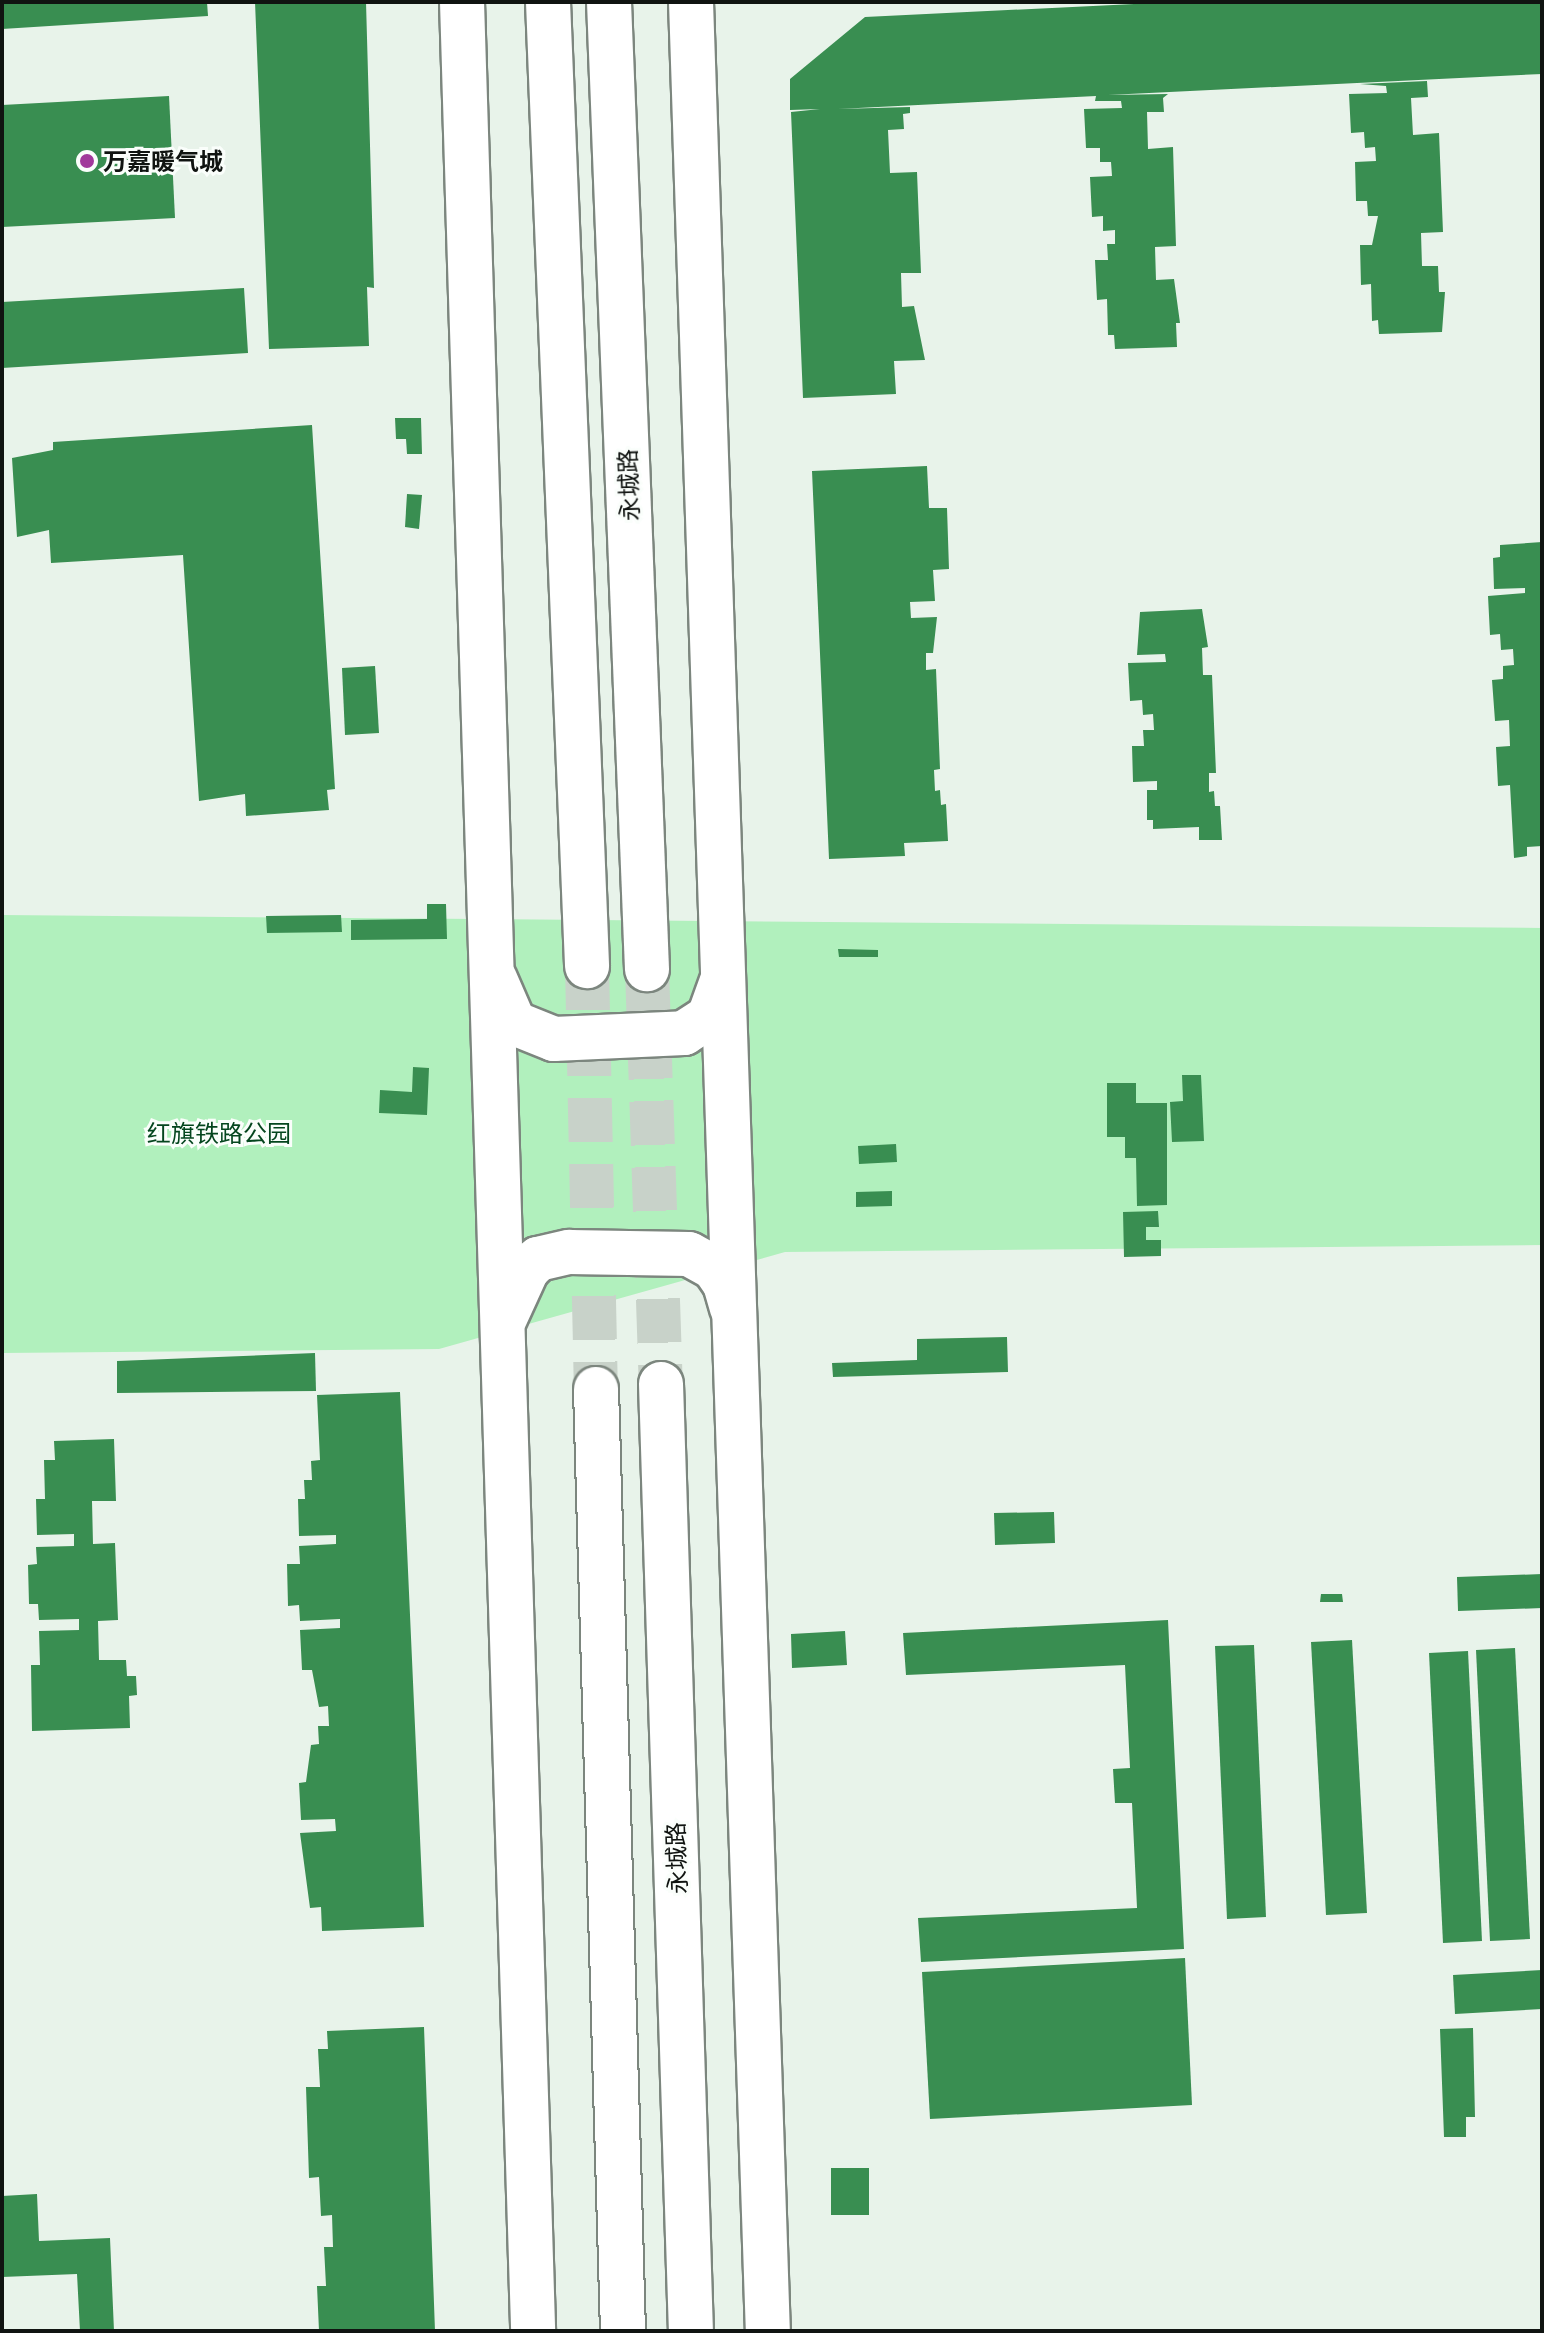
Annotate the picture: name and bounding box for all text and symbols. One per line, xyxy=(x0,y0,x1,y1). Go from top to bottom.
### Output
place label: 万嘉暖气城 xyxy=(103,147,223,175)
marker: 万嘉暖气城 xyxy=(78,152,96,170)
street label: 永城路 xyxy=(612,449,644,521)
park label: 红旗铁路公园 xyxy=(147,1119,291,1147)
street label: 永城路 xyxy=(660,1822,692,1894)

